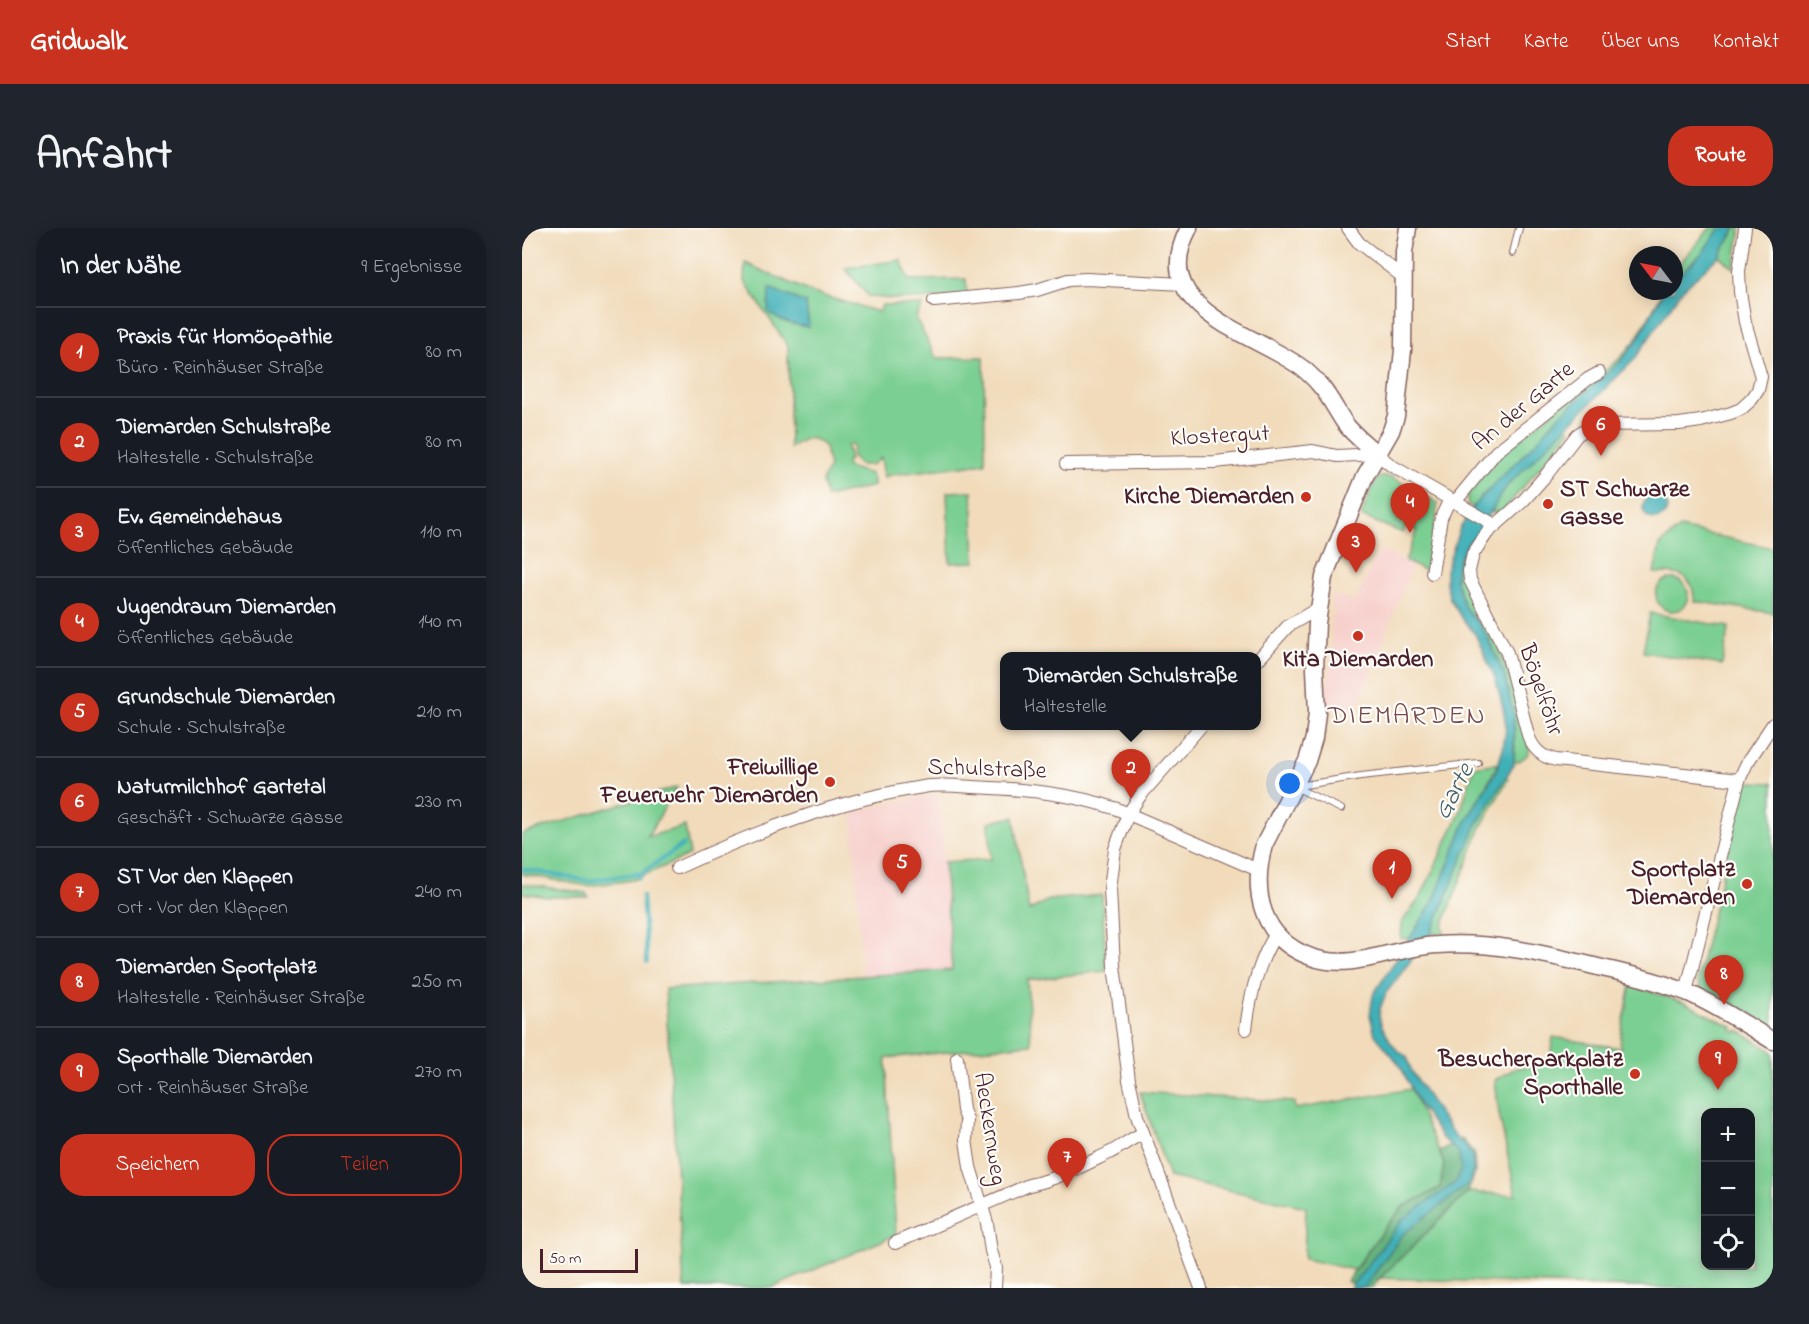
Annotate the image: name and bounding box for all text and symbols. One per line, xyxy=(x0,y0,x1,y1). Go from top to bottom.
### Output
text: Gridwalk xyxy=(30,22,127,63)
text: Start xyxy=(1445,27,1491,57)
text: Karte xyxy=(1524,27,1568,57)
text: Über uns xyxy=(1601,27,1680,57)
text: Kontakt xyxy=(1713,27,1779,57)
text: Anfahrt xyxy=(36,126,172,187)
button: Route xyxy=(1668,126,1773,186)
north arrow xyxy=(1629,246,1683,300)
text: In der Nähe xyxy=(60,248,181,286)
text: 9 Ergebnisse xyxy=(361,253,462,282)
text: Praxis für Homöopathie xyxy=(117,322,332,354)
text: 1 xyxy=(76,338,83,367)
text: 80 m xyxy=(425,338,462,367)
street label: An der Garte xyxy=(1465,353,1583,460)
text: Büro · Reinhäuser Straße xyxy=(117,354,324,383)
pin: 6 xyxy=(1582,406,1620,456)
text: Diemarden Schulstraße xyxy=(117,412,331,444)
street label: Klostergut xyxy=(1170,417,1270,457)
text: 2 xyxy=(75,428,84,457)
text: 80 m xyxy=(425,428,462,457)
text: Haltestelle · Schulstraße xyxy=(117,444,314,473)
place label: ST Schwarze Gasse xyxy=(1560,473,1691,536)
place label: Kirche Diemarden xyxy=(1124,480,1294,515)
pin: 4 xyxy=(1390,484,1430,533)
marker: Kirche Diemarden xyxy=(1299,490,1313,504)
marker: ST Schwarze Gasse xyxy=(1541,497,1555,511)
text: Ev. Gemeindehaus xyxy=(117,502,282,534)
text: 3 xyxy=(75,518,84,547)
text: 110 m xyxy=(420,518,462,547)
pin: 3 xyxy=(1336,524,1376,573)
text: Öffentliches Gebäude xyxy=(117,534,293,563)
text: Jugendraum Diemarden xyxy=(117,592,336,624)
text: 4 xyxy=(75,608,84,637)
text: 140 m xyxy=(418,608,462,637)
text: Öffentliches Gebäude xyxy=(117,624,293,653)
marker: Kita Diemarden xyxy=(1351,629,1365,643)
street label: Bögelföhr xyxy=(1508,639,1572,741)
place label: Kita Diemarden xyxy=(1283,643,1434,678)
popup xyxy=(1000,652,1261,730)
text: Diemarden Schulstraße xyxy=(1024,661,1237,693)
text: Grundschule Diemarden xyxy=(117,682,335,714)
text: Haltestelle xyxy=(1024,693,1107,722)
district label: DIEMARDEN xyxy=(1327,697,1486,736)
text: 5 xyxy=(74,698,85,727)
text: 210 m xyxy=(417,698,462,727)
text: Schule · Schulstraße xyxy=(117,714,285,743)
street label: Schulstraße xyxy=(927,750,1047,790)
pin: 2 xyxy=(1112,750,1150,799)
place label: Freiwillige Feuerwehr Diemarden xyxy=(600,751,819,814)
water label: Garte xyxy=(1425,756,1486,827)
your location xyxy=(1275,769,1304,798)
text: Naturmilchhof Gartetal xyxy=(117,772,326,804)
marker: Freiwillige Feuerwehr Diemarden xyxy=(823,775,837,789)
text: 6 xyxy=(75,788,84,817)
text: 230 m xyxy=(415,788,462,817)
text: Geschäft · Schwarze Gasse xyxy=(117,804,343,833)
pin: 5 xyxy=(882,844,922,894)
pin: 1 xyxy=(1372,850,1412,899)
place label: Sportplatz Diemarden xyxy=(1626,853,1736,916)
text: ST Vor den Klappen xyxy=(117,862,293,894)
marker: Sportplatz Diemarden xyxy=(1740,877,1754,891)
text: 7 xyxy=(75,878,84,907)
text: 240 m xyxy=(415,878,462,907)
text: Ort · Vor den Klappen xyxy=(117,894,288,923)
text: Diemarden Sportplatz xyxy=(117,952,317,984)
pin: 8 xyxy=(1704,956,1744,1005)
text: 8 xyxy=(76,968,83,997)
text: 250 m xyxy=(411,968,462,997)
text: Haltestelle · Reinhäuser Straße xyxy=(117,984,365,1013)
pin: 9 xyxy=(1698,1040,1738,1090)
text: Sporthalle Diemarden xyxy=(117,1042,313,1074)
place label: Besucherparkplatz Sporthalle xyxy=(1438,1043,1624,1106)
text: 9 xyxy=(76,1058,83,1087)
text: 270 m xyxy=(415,1058,462,1087)
marker: Besucherparkplatz Sporthalle xyxy=(1628,1067,1642,1081)
street label: Aeckernweg xyxy=(963,1070,1015,1188)
text: Ort · Reinhäuser Straße xyxy=(117,1074,308,1103)
map controls xyxy=(1701,1108,1755,1270)
button: + xyxy=(1701,1108,1755,1162)
button: Speichern xyxy=(60,1134,255,1196)
button: Teilen xyxy=(267,1134,462,1196)
pin: 7 xyxy=(1048,1138,1086,1188)
button: − xyxy=(1701,1162,1755,1216)
button: locate xyxy=(1701,1216,1755,1270)
scale bar xyxy=(540,1246,638,1274)
text: 50 m xyxy=(549,1247,581,1271)

